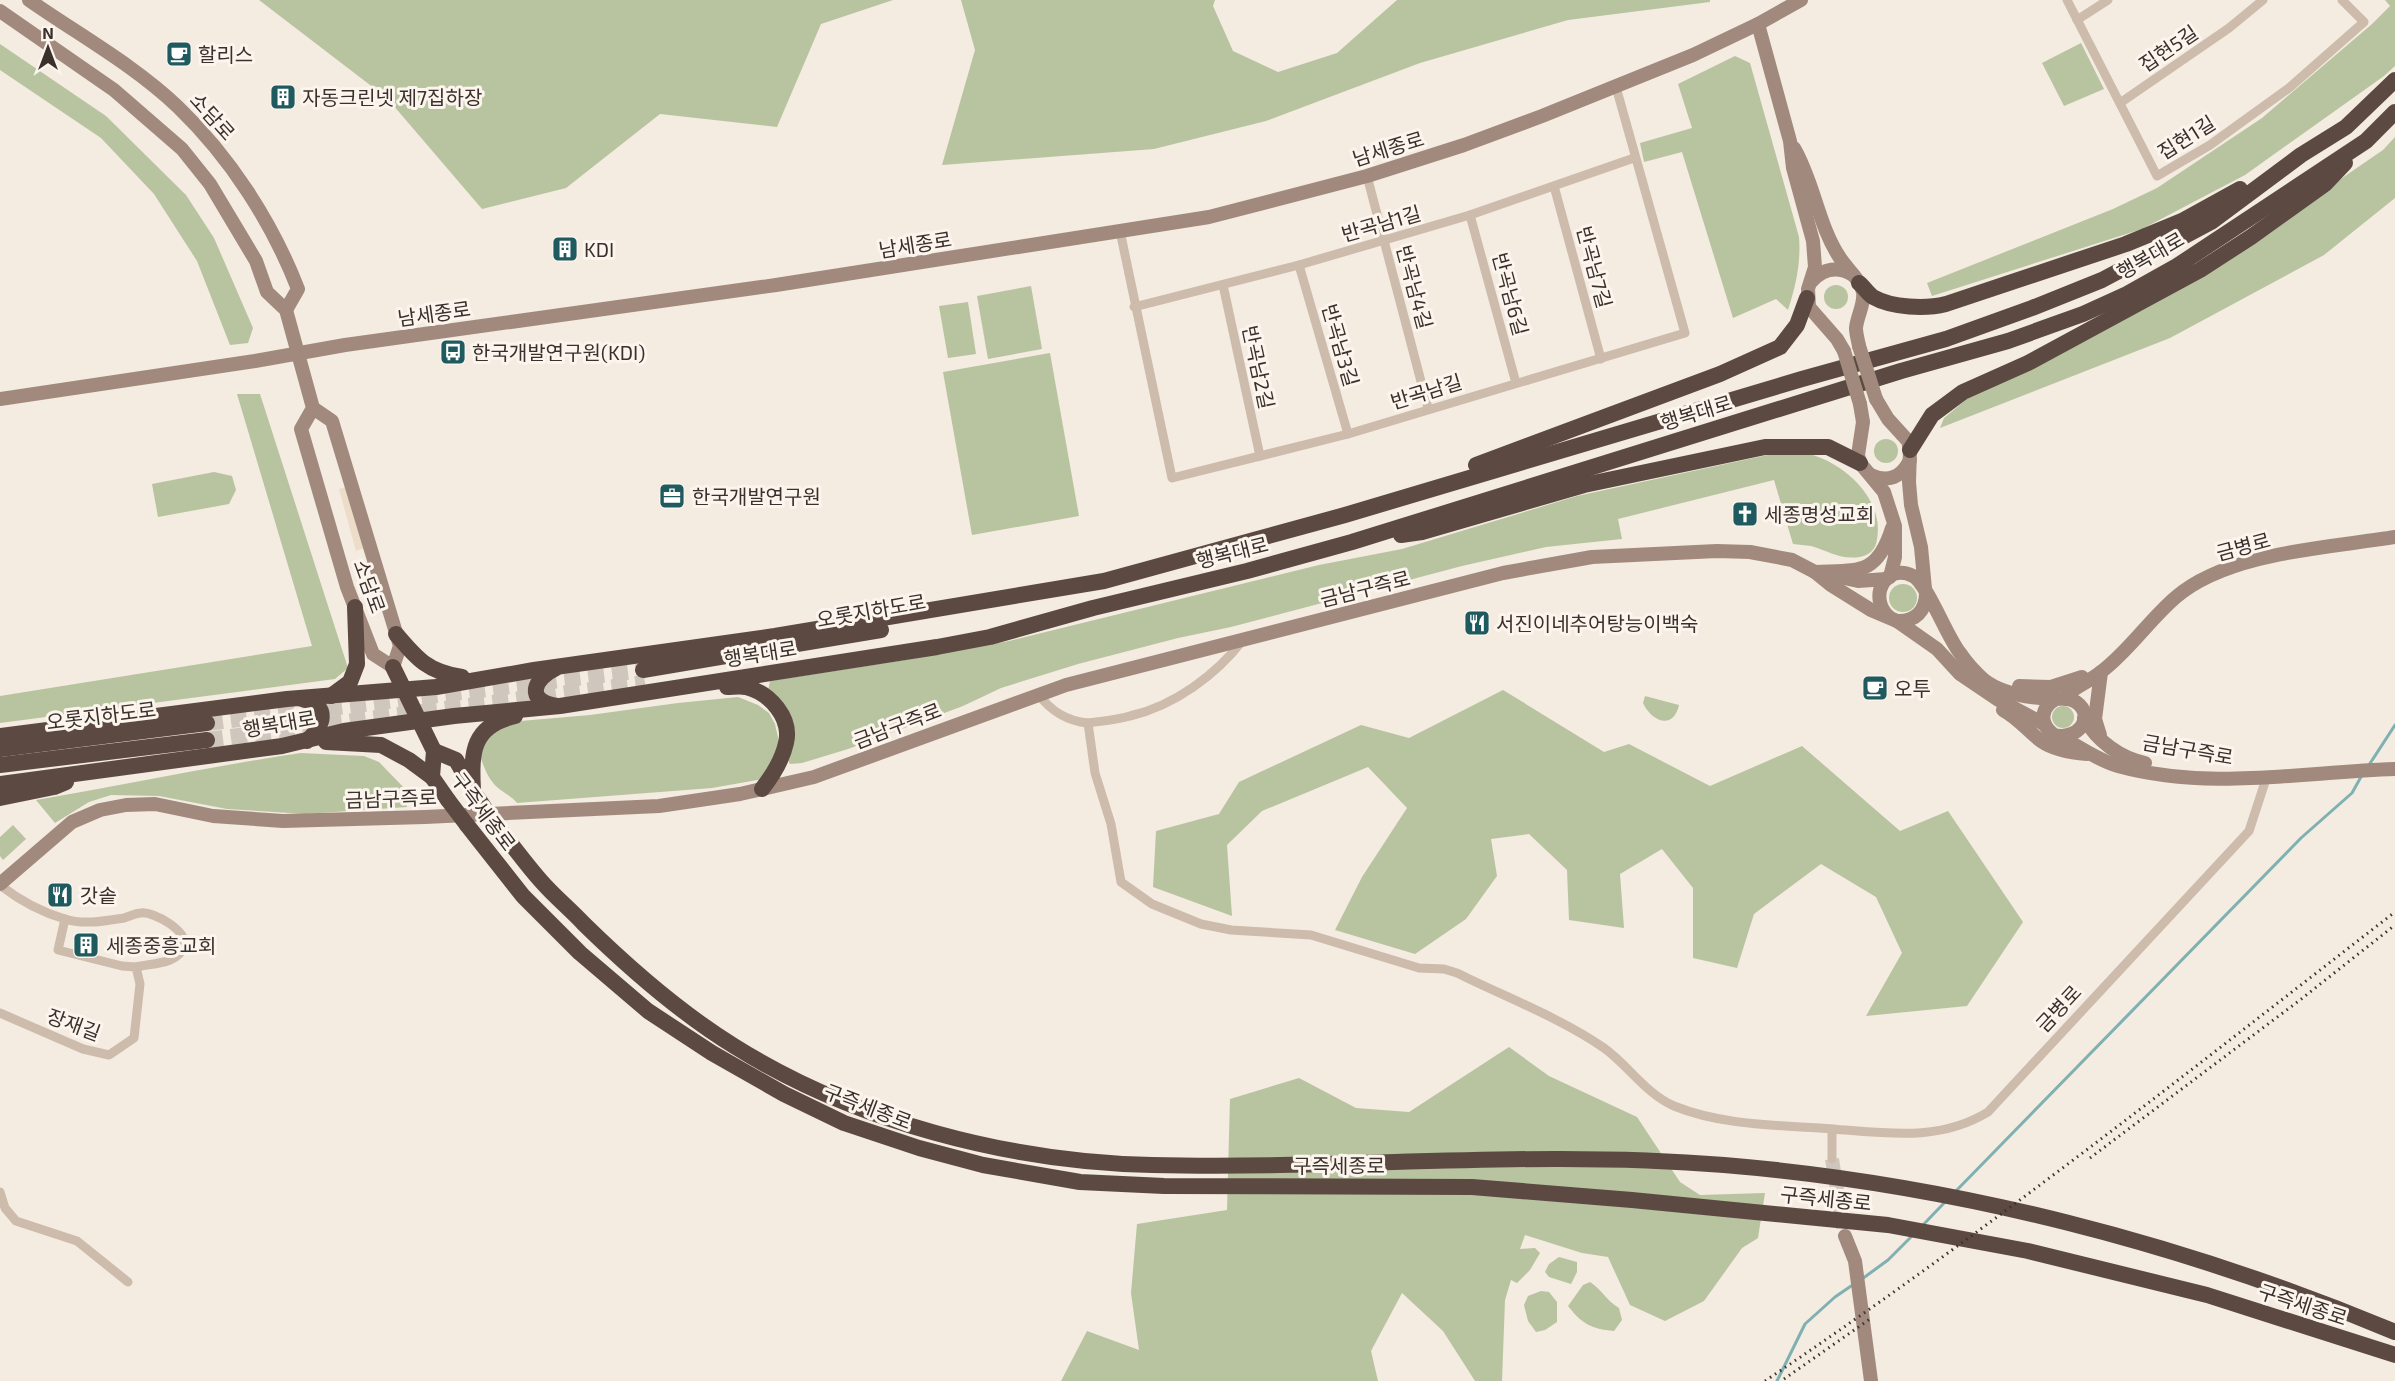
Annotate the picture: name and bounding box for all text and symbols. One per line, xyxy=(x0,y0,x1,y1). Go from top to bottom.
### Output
north arrow xyxy=(18,18,78,78)
street label: 집현5길 xyxy=(2134,20,2202,76)
text: N xyxy=(42,23,54,42)
cafe icon: 할리스 xyxy=(164,39,194,69)
place label: 할리스 xyxy=(198,42,253,66)
building icon: 자동크린넷 제7집하장 xyxy=(268,82,298,112)
place label: 자동크린넷 제7집하장 xyxy=(302,85,482,109)
street label: 소담로 xyxy=(186,87,240,145)
street label: 집현1길 xyxy=(2153,110,2219,164)
street label: 남세종로 xyxy=(1349,126,1427,170)
street label: 반곡남1길 xyxy=(1338,200,1424,246)
street label: 반곡남7길 xyxy=(1573,223,1617,311)
street label: 남세종로 xyxy=(877,226,953,262)
street label: 행복대로 xyxy=(2112,226,2188,284)
building icon: KDI xyxy=(550,234,580,264)
place label: KDI xyxy=(584,237,614,261)
street label: 반곡남4길 xyxy=(1392,242,1438,332)
street label: 반곡남6길 xyxy=(1488,250,1534,338)
street label: 남세종로 xyxy=(396,296,472,330)
street label: 반곡남3길 xyxy=(1318,301,1364,389)
street label: 반곡남2길 xyxy=(1238,323,1280,411)
bus stop icon: 한국개발연구원(KDI) xyxy=(438,337,468,367)
place label: 한국개발연구원(KDI) xyxy=(472,340,646,364)
street label: 반곡남길 xyxy=(1387,369,1465,413)
street label: 행복대로 xyxy=(1657,390,1735,434)
office icon: 한국개발연구원 xyxy=(657,481,687,511)
place label: 한국개발연구원 xyxy=(692,484,821,508)
church icon: 세종명성교회 xyxy=(1730,499,1760,529)
place label: 세종명성교회 xyxy=(1764,502,1874,526)
street label: 금병로 xyxy=(2213,527,2273,565)
street label: 행복대로 xyxy=(1193,531,1271,573)
street label: 소담로 xyxy=(349,556,391,616)
street label: 금남구즉로 xyxy=(1317,565,1413,611)
street label: 오롯지하도로 xyxy=(815,589,927,631)
restaurant icon: 서진이네추어탕능이백숙 xyxy=(1462,608,1492,638)
place label: 서진이네추어탕능이백숙 xyxy=(1496,611,1698,635)
street label: 행복대로 xyxy=(722,635,798,671)
cafe icon: 오투 xyxy=(1860,673,1890,703)
place label: 오투 xyxy=(1894,676,1931,700)
street label: 오롯지하도로 xyxy=(45,696,157,734)
street label: 금남구즉로 xyxy=(850,697,944,753)
street label: 행복대로 xyxy=(241,705,317,741)
street label: 금남구즉로 xyxy=(2141,729,2235,769)
street label: 구즉세종로 xyxy=(447,767,521,855)
street label: 금남구즉로 xyxy=(345,784,437,812)
restaurant icon: 갓솥 xyxy=(45,880,75,910)
place label: 갓솥 xyxy=(80,883,117,907)
building icon: 세종중흥교회 xyxy=(71,930,101,960)
place label: 세종중흥교회 xyxy=(106,933,216,957)
street label: 금병로 xyxy=(2030,980,2086,1036)
street label: 장재길 xyxy=(44,1003,104,1045)
street label: 구즉세종로 xyxy=(821,1078,915,1134)
street label: 구즉세종로 xyxy=(1293,1153,1385,1177)
street label: 구즉세종로 xyxy=(1779,1181,1873,1215)
street label: 구즉세종로 xyxy=(2256,1278,2350,1330)

